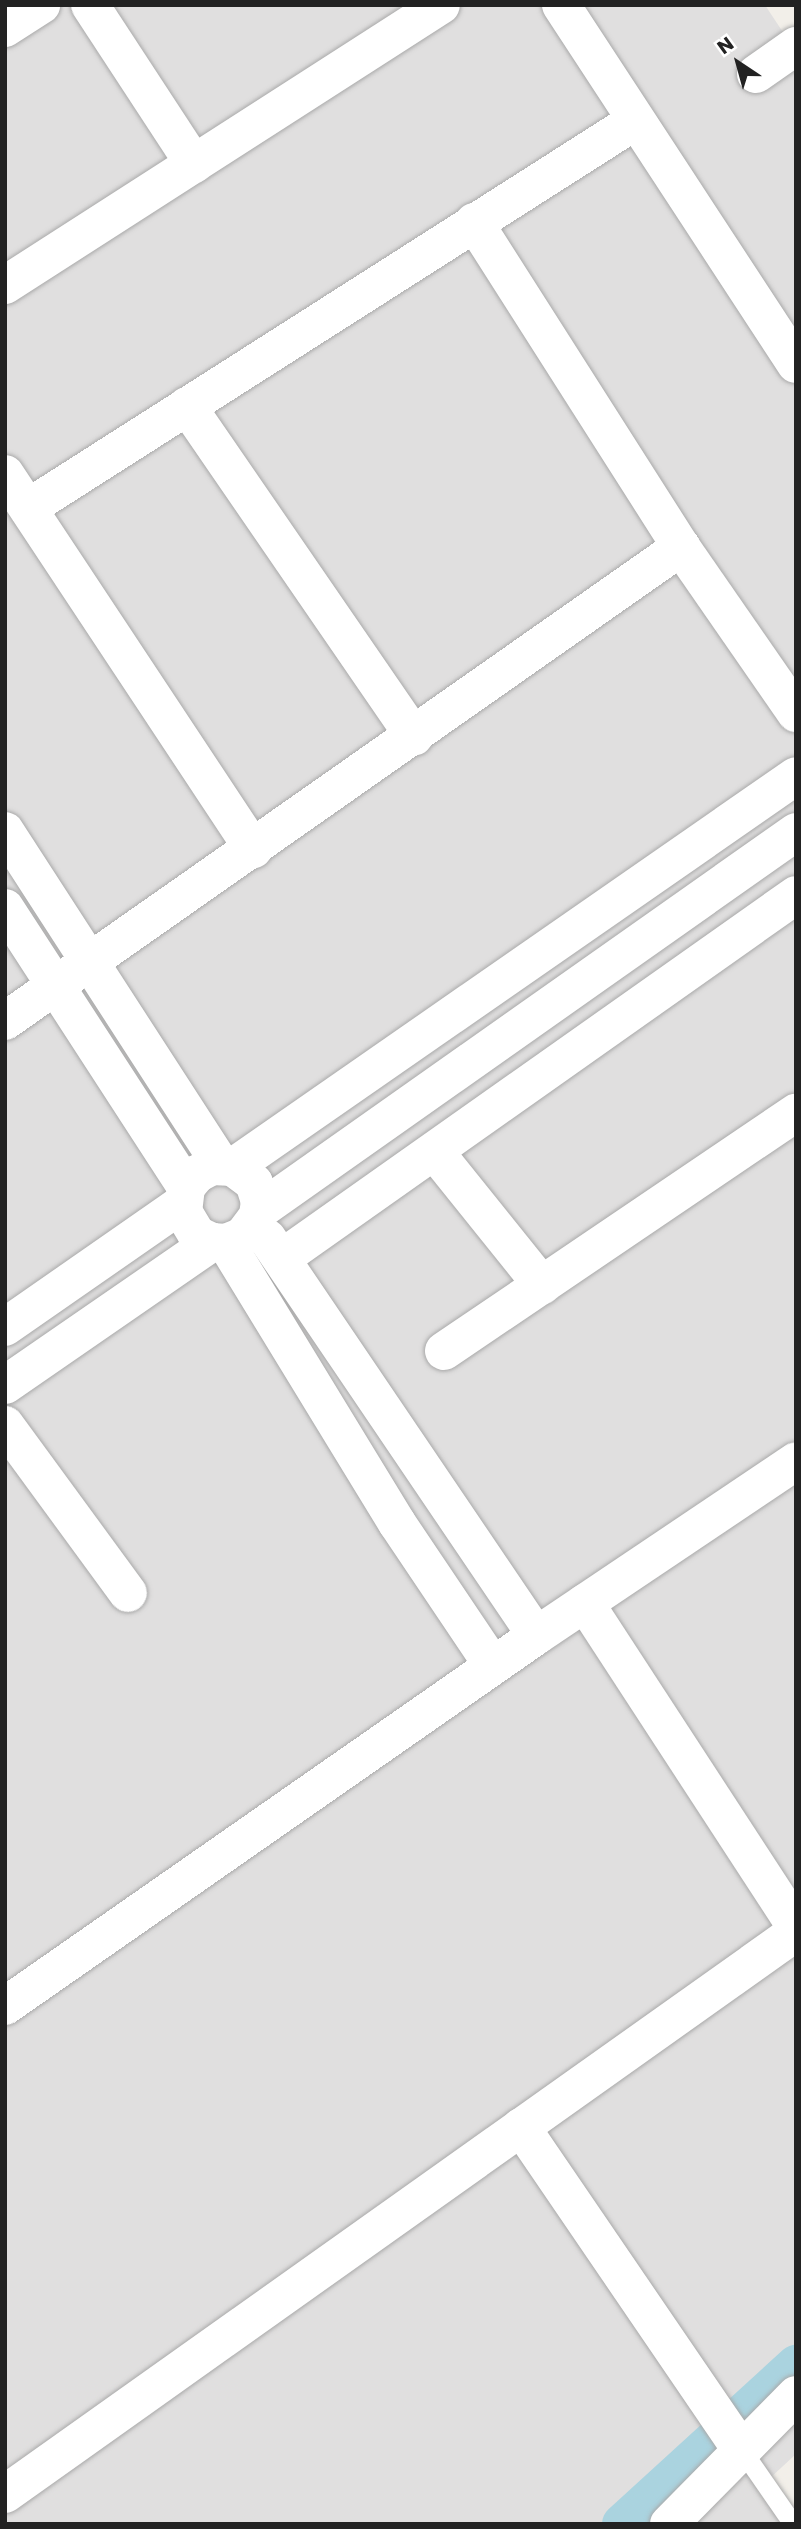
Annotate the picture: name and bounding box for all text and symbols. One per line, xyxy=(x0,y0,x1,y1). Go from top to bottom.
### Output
north arrow xyxy=(703,28,773,98)
text: N xyxy=(712,30,739,61)

